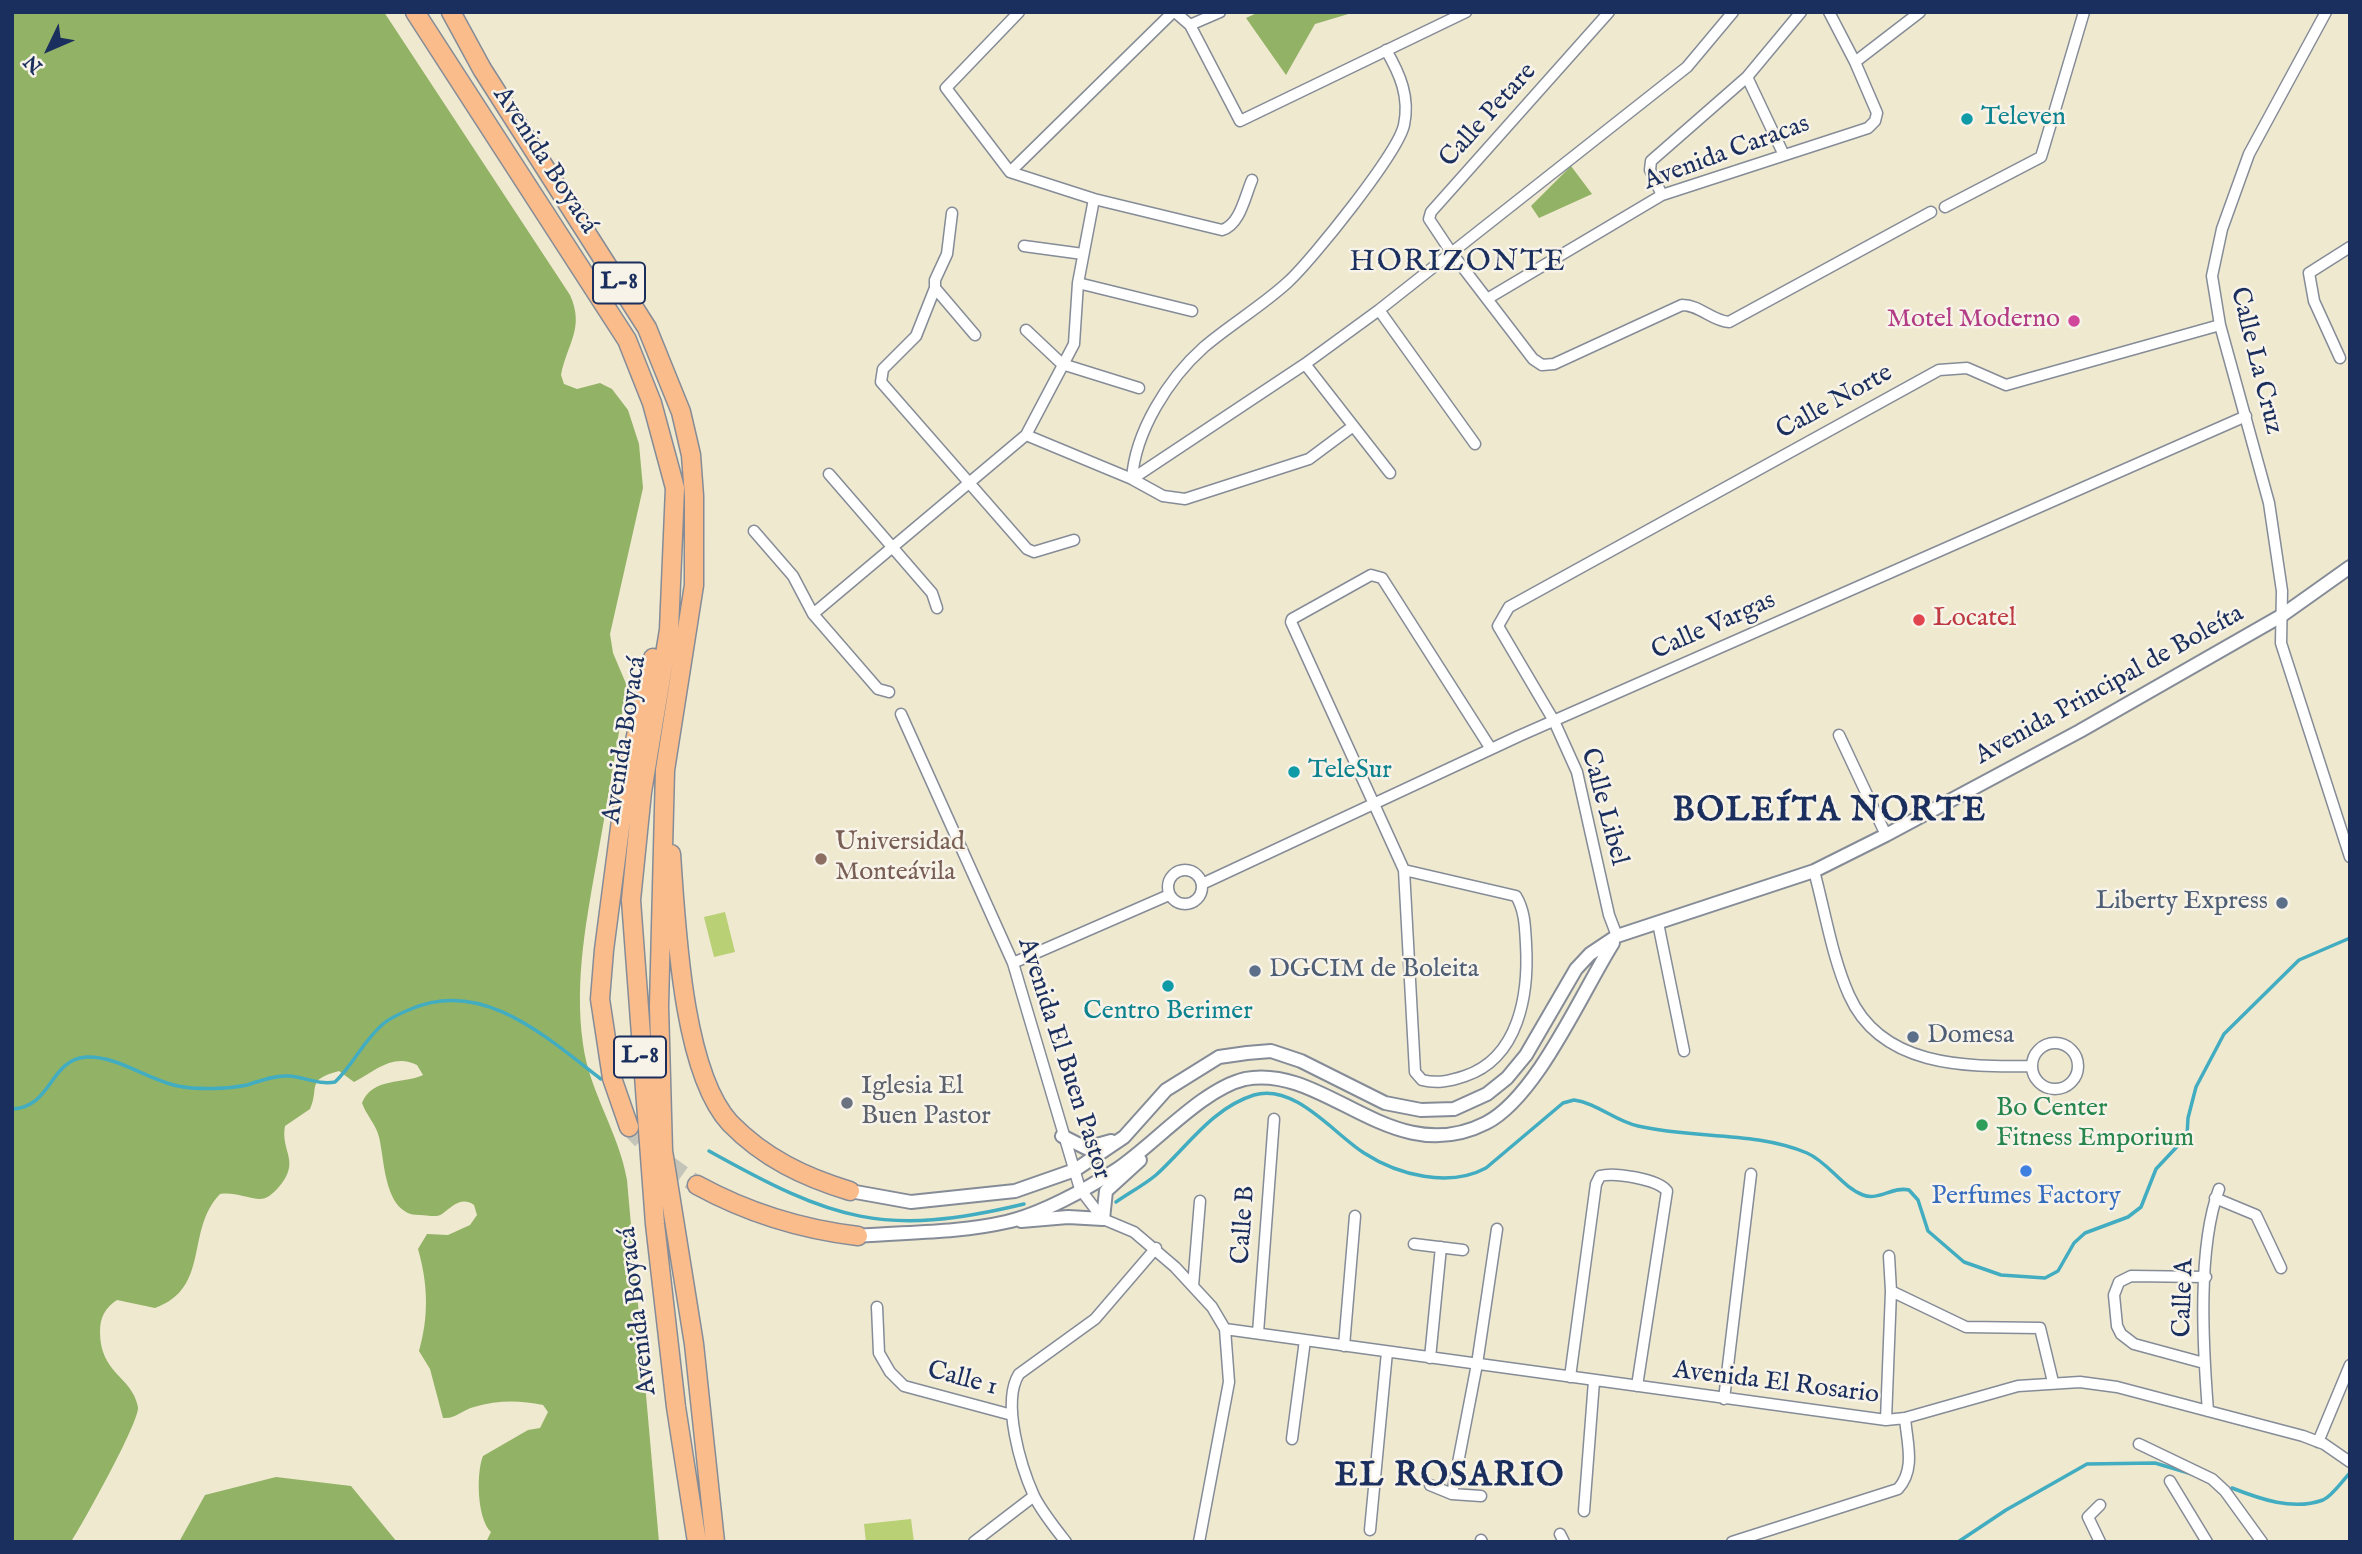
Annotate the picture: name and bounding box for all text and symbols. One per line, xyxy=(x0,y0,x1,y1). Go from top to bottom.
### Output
north arrow xyxy=(14,14,84,84)
text: N xyxy=(20,49,48,78)
street label: Calle Petare xyxy=(1434,57,1544,175)
street label: Avenida Boyacá xyxy=(485,82,603,240)
place label: Televen xyxy=(1981,103,2066,135)
street label: Avenida Caracas xyxy=(1640,110,1814,198)
marker: Televen xyxy=(1959,111,1975,127)
district label: HORIZONTE xyxy=(1350,246,1566,282)
road number: L-8 xyxy=(593,262,645,304)
street label: Calle La Cruz xyxy=(2222,284,2288,438)
place label: Motel Moderno xyxy=(1887,305,2060,337)
marker: Motel Moderno xyxy=(2066,313,2082,329)
street label: Calle Norte xyxy=(1772,358,1898,448)
street label: Calle Vargas xyxy=(1647,586,1781,668)
street label: Avenida Principal de Boleíta xyxy=(1970,599,2250,773)
place label: Locatel xyxy=(1933,604,2016,636)
marker: Locatel xyxy=(1911,612,1927,628)
street label: Avenida Boyacá xyxy=(597,654,655,826)
street label: Calle Libel xyxy=(1572,745,1634,869)
place label: TeleSur xyxy=(1308,756,1392,788)
marker: TeleSur xyxy=(1286,764,1302,780)
district label: BOLEÍTA NORTE xyxy=(1674,793,1986,833)
place label: Universidad Monteávila xyxy=(835,828,965,890)
marker: Universidad Monteávila xyxy=(813,851,829,867)
place label: Liberty Express xyxy=(2095,887,2268,919)
marker: Liberty Express xyxy=(2274,895,2290,911)
street label: Avenida El Buen Pastor xyxy=(1009,934,1117,1184)
place label: DGCIM de Boleita xyxy=(1269,955,1479,987)
marker: DGCIM de Boleita xyxy=(1247,963,1263,979)
marker: Centro Berimer xyxy=(1160,978,1176,994)
place label: Centro Berimer xyxy=(1083,997,1253,1029)
place label: Domesa xyxy=(1927,1021,2014,1053)
marker: Domesa xyxy=(1905,1029,1921,1045)
road number: L-8 xyxy=(614,1036,666,1078)
place label: Iglesia El Buen Pastor xyxy=(861,1072,991,1134)
place label: Bo Center Fitness Emporium xyxy=(1996,1094,2194,1156)
marker: Iglesia El Buen Pastor xyxy=(839,1095,855,1111)
marker: Bo Center Fitness Emporium xyxy=(1974,1117,1990,1133)
marker: Perfumes Factory xyxy=(2018,1163,2034,1179)
place label: Perfumes Factory xyxy=(1931,1182,2121,1214)
street label: Calle B xyxy=(1227,1185,1263,1265)
street label: Avenida Boyacá xyxy=(613,1225,665,1397)
street label: Calle A xyxy=(2168,1258,2202,1338)
street label: Calle 1 xyxy=(924,1356,1000,1404)
street label: Avenida El Rosario xyxy=(1671,1356,1881,1412)
district label: EL ROSARIO xyxy=(1336,1458,1564,1498)

